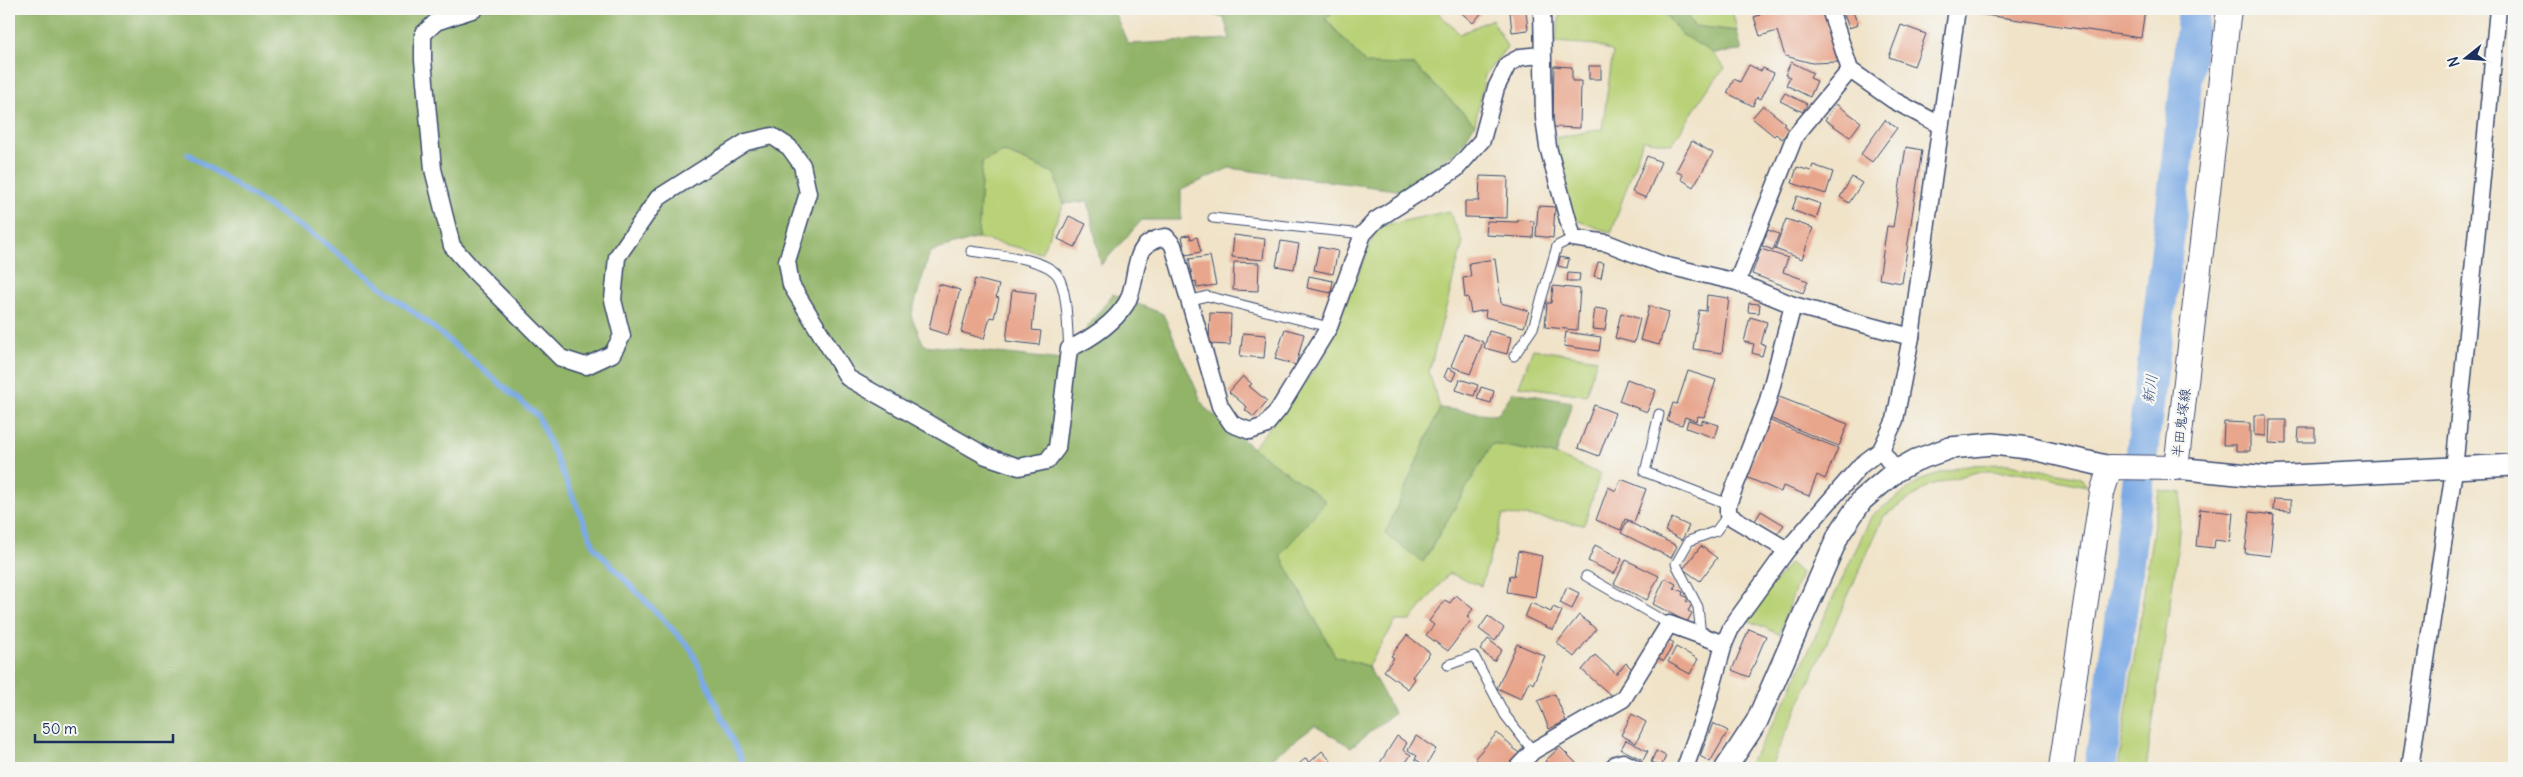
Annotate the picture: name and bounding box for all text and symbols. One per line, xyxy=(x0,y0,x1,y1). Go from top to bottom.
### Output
north arrow xyxy=(2440,32,2490,82)
text: N xyxy=(2444,55,2464,69)
water label: 新川 xyxy=(2138,373,2161,405)
street label: 半田鬼塚線 xyxy=(2168,387,2194,459)
scale bar xyxy=(35,712,172,744)
text: 50 m xyxy=(42,719,77,738)

